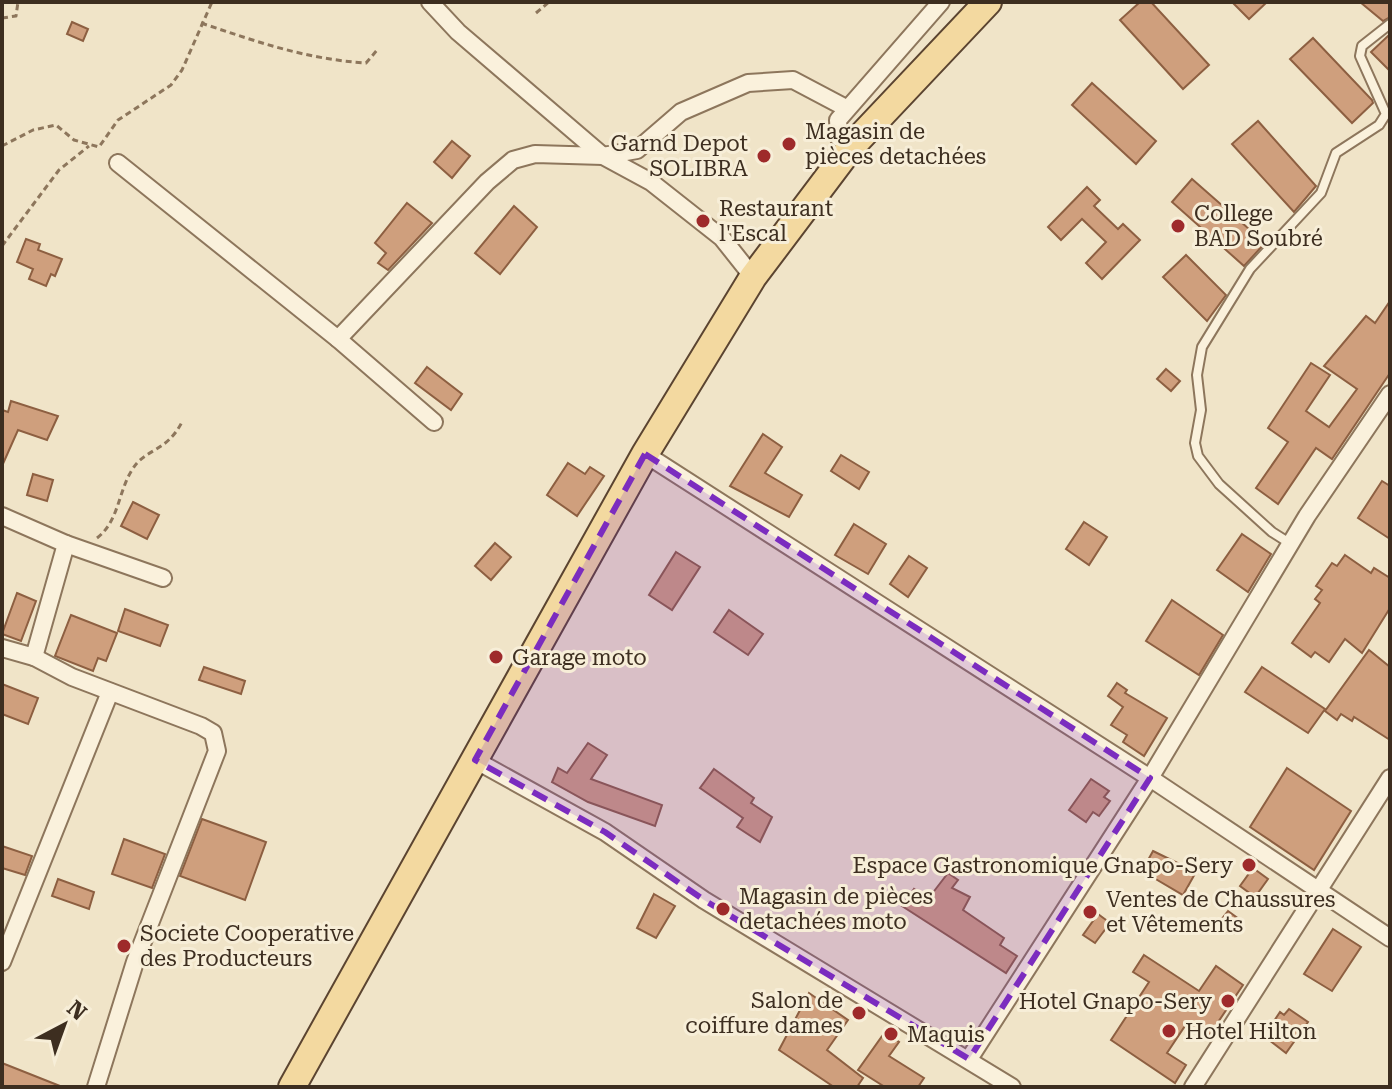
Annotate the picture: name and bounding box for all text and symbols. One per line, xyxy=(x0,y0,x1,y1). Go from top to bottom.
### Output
place label: Magasin de pièces detachées xyxy=(805,119,986,169)
place label: Garnd Depot SOLIBRA xyxy=(610,131,749,181)
marker: Magasin de pièces detachées xyxy=(780,135,798,153)
marker: Garnd Depot SOLIBRA xyxy=(755,147,773,165)
place label: Restaurant l'Escal xyxy=(719,196,833,246)
place label: College BAD Soubré xyxy=(1194,201,1323,251)
marker: Restaurant l'Escal xyxy=(694,212,712,230)
marker: College BAD Soubré xyxy=(1169,217,1187,235)
place label: Garage moto xyxy=(512,645,647,670)
marker: Garage moto xyxy=(487,648,505,666)
place label: Espace Gastronomique Gnapo-Sery xyxy=(852,853,1233,878)
marker: Espace Gastronomique Gnapo-Sery xyxy=(1240,856,1258,874)
place label: Magasin de pièces detachées moto xyxy=(739,884,933,934)
place label: Ventes de Chaussures et Vêtements xyxy=(1106,887,1336,937)
marker: Magasin de pièces detachées moto xyxy=(714,900,732,918)
marker: Ventes de Chaussures et Vêtements xyxy=(1081,903,1099,921)
place label: Societe Cooperative des Producteurs xyxy=(140,921,354,971)
marker: Societe Cooperative des Producteurs xyxy=(115,937,133,955)
north arrow xyxy=(24,985,104,1065)
place label: Salon de coiffure dames xyxy=(685,988,843,1038)
place label: Hotel Gnapo-Sery xyxy=(1019,989,1212,1014)
marker: Hotel Gnapo-Sery xyxy=(1219,992,1237,1010)
text: N xyxy=(62,995,91,1025)
marker: Salon de coiffure dames xyxy=(850,1004,868,1022)
place label: Hotel Hilton xyxy=(1185,1019,1317,1044)
place label: Maquis xyxy=(907,1022,985,1047)
marker: Hotel Hilton xyxy=(1160,1022,1178,1040)
marker: Maquis xyxy=(882,1025,900,1043)

